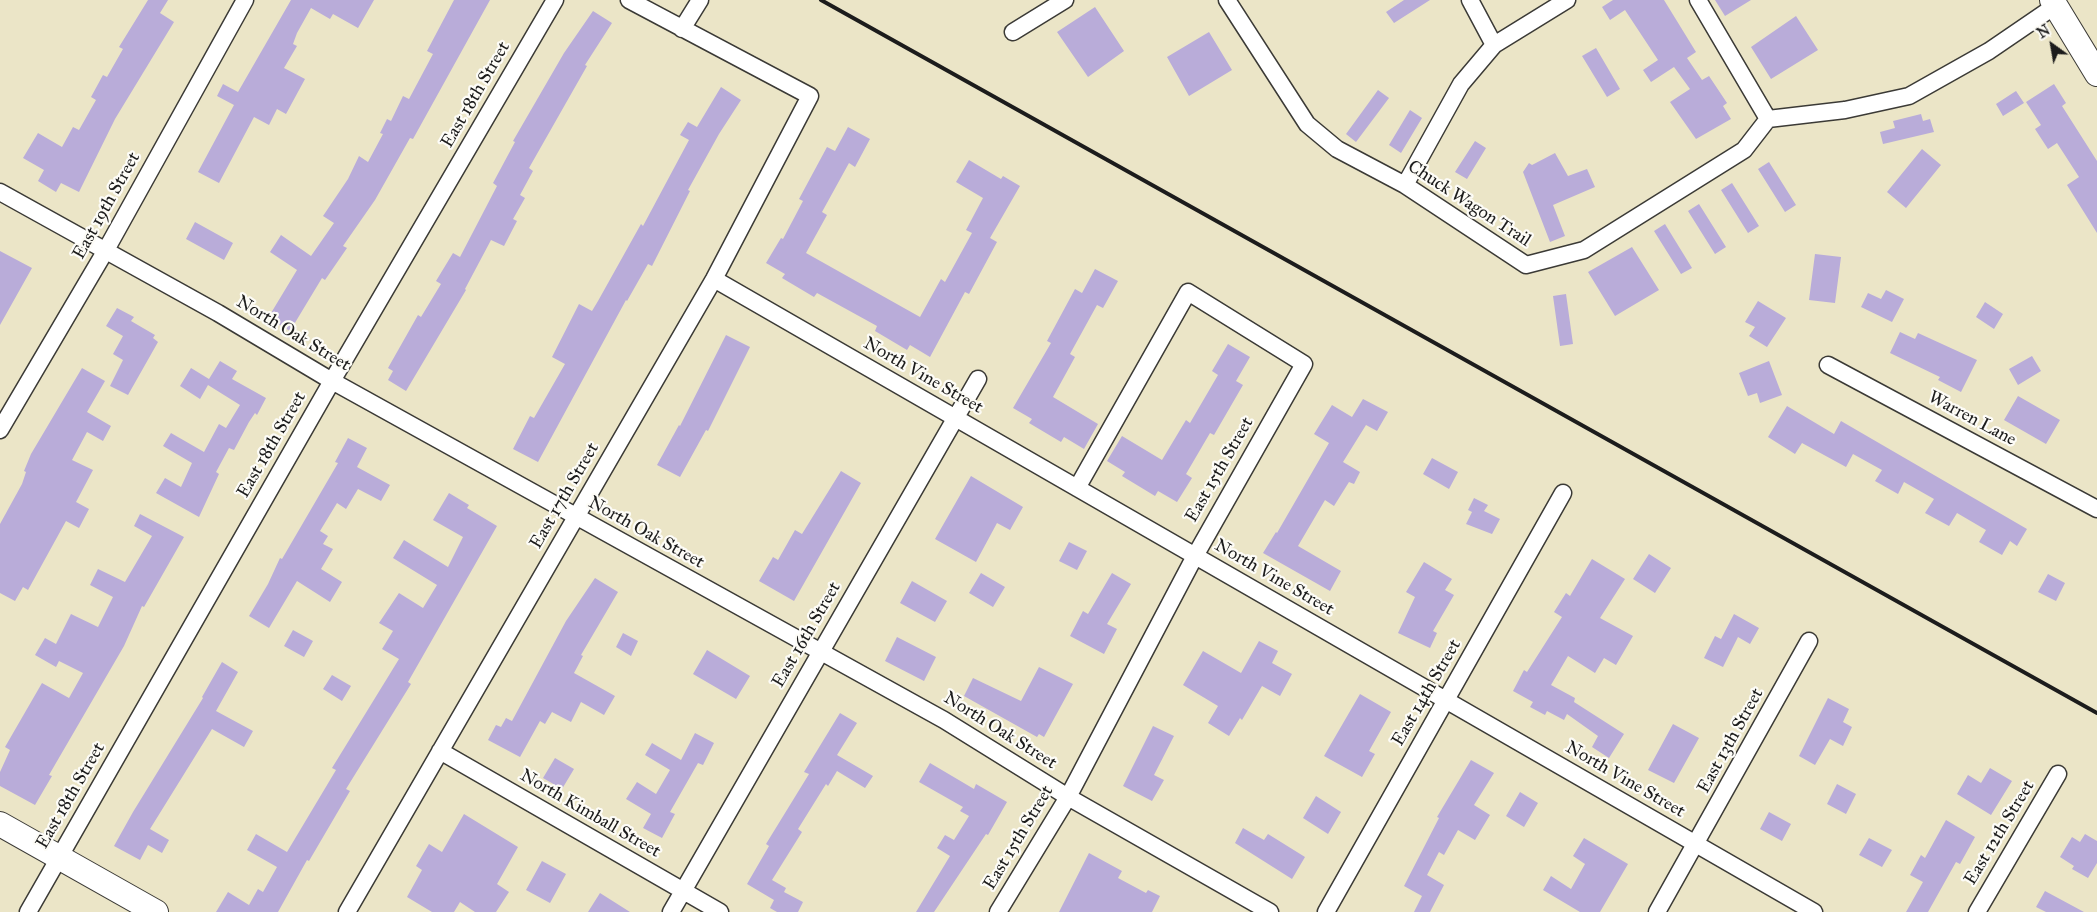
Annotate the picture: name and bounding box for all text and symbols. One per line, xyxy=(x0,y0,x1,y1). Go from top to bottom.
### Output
north arrow xyxy=(2027,20,2077,70)
text: N xyxy=(2034,22,2053,42)
street label: East 18th Street xyxy=(437,38,515,152)
street label: East 19th Street xyxy=(69,149,145,263)
street label: Chuck Wagon Trail xyxy=(1403,156,1535,252)
street label: North Oak Street xyxy=(232,291,354,377)
street label: North Vine Street xyxy=(859,333,987,419)
street label: Warren Lane xyxy=(1924,387,2020,451)
street label: East 18th Street xyxy=(233,388,311,502)
street label: East 15th Street xyxy=(1181,414,1259,526)
street label: East 17th Street xyxy=(526,439,604,553)
street label: North Oak Street xyxy=(584,492,708,574)
street label: North Vine Street xyxy=(1210,535,1338,621)
street label: East 16th Street xyxy=(768,578,846,692)
street label: East 14th Street xyxy=(1388,636,1466,750)
street label: East 13th Street xyxy=(1693,685,1769,797)
street label: North Oak Street xyxy=(939,688,1061,774)
street label: North Vine Street xyxy=(1561,737,1689,823)
street label: East 18th Street xyxy=(32,739,110,853)
street label: North Kimball Street xyxy=(516,765,664,863)
street label: East 12th Street xyxy=(1960,777,2040,889)
street label: East 15th Street xyxy=(979,782,1059,894)

